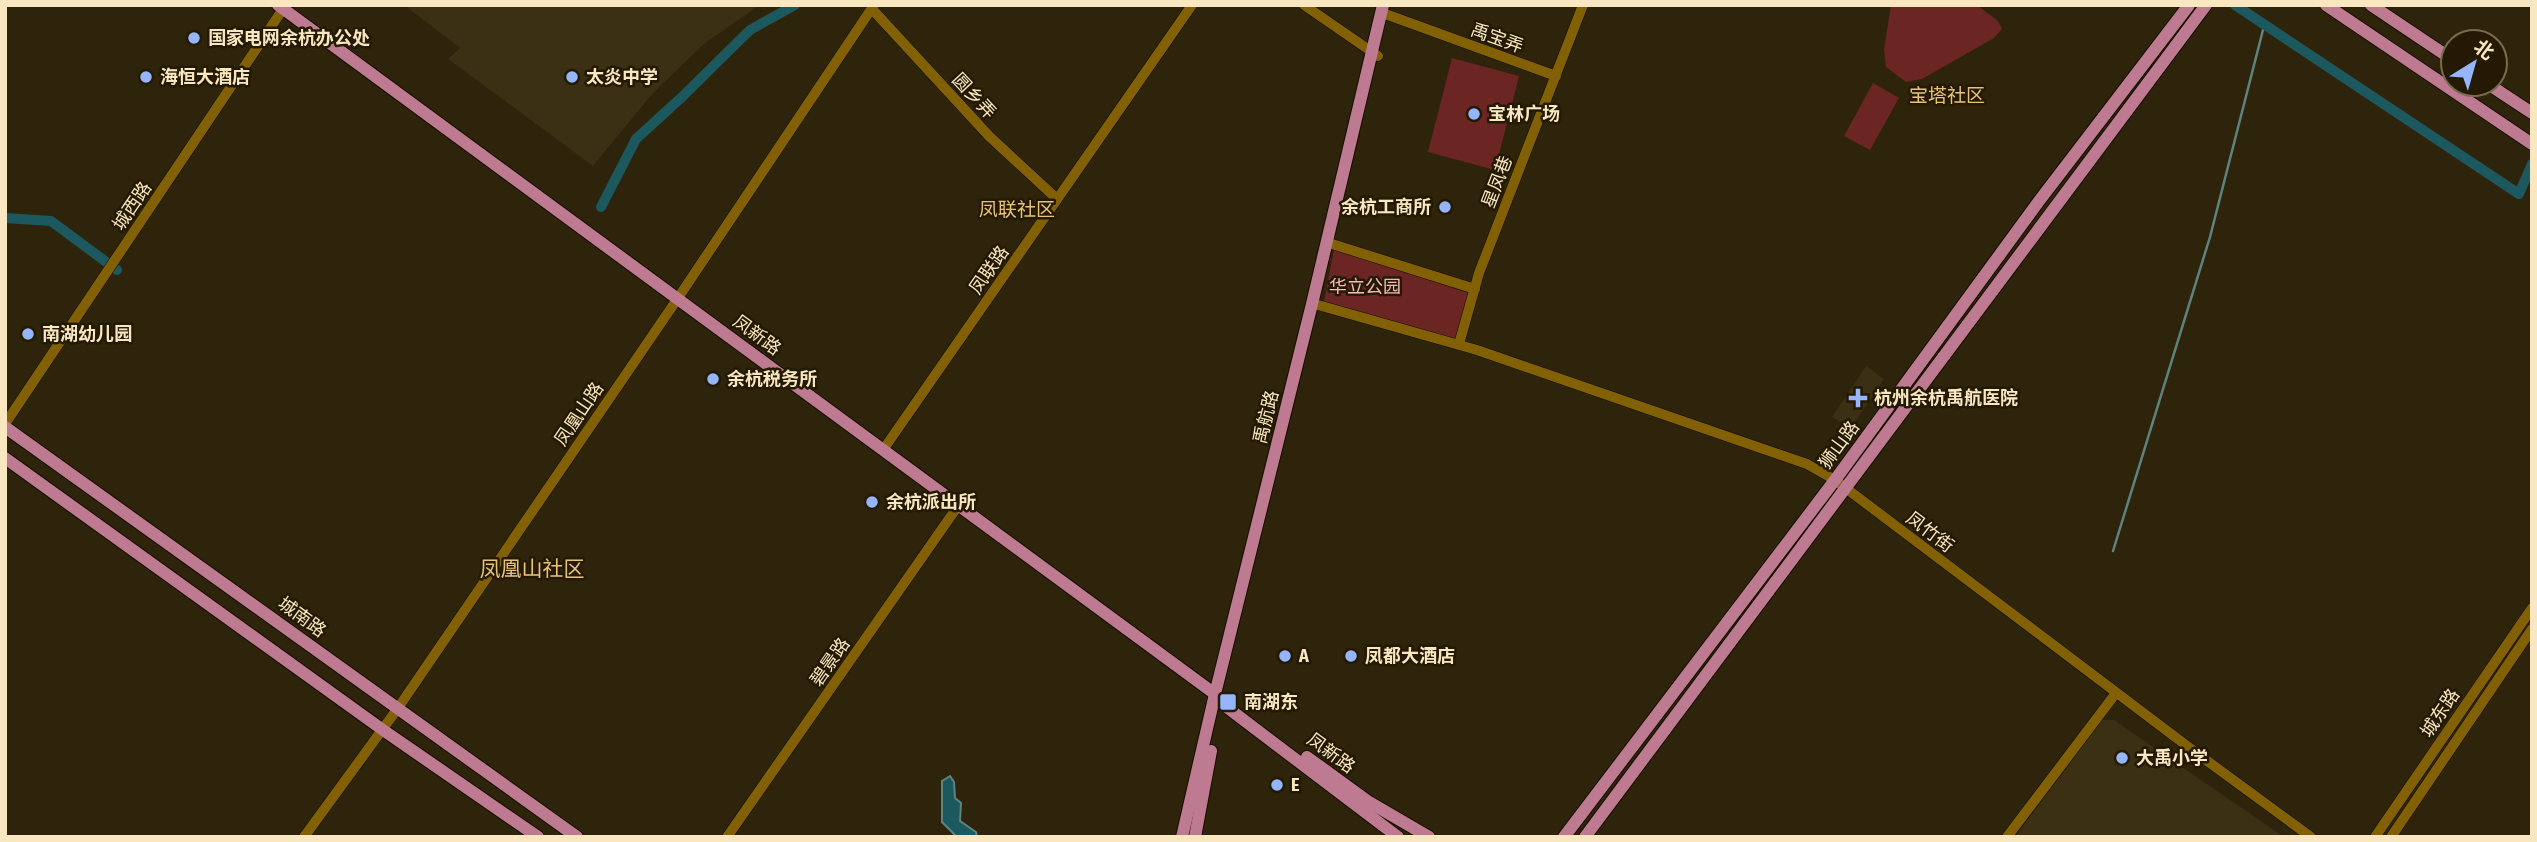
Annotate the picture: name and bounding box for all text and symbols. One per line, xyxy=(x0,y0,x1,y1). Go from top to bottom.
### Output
street label: 禹宝弄 xyxy=(1468,18,1526,58)
place label: 国家电网余杭办公处 xyxy=(208,27,370,49)
north arrow xyxy=(2439,28,2509,98)
marker: 国家电网余杭办公处 xyxy=(186,30,202,46)
text: 北 xyxy=(2469,35,2498,65)
place label: 海恒大酒店 xyxy=(160,66,250,88)
place label: 太炎中学 xyxy=(586,66,658,88)
marker: 海恒大酒店 xyxy=(138,69,154,85)
marker: 太炎中学 xyxy=(564,69,580,85)
street label: 圆乡弄 xyxy=(948,69,1000,123)
district label: 宝塔社区 xyxy=(1909,84,1985,107)
place label: 宝林广场 xyxy=(1488,103,1560,125)
marker: 宝林广场 xyxy=(1466,106,1482,122)
street label: 星凤巷 xyxy=(1477,153,1517,211)
street label: 城西路 xyxy=(108,177,156,235)
place label: 余杭工商所 xyxy=(1341,196,1431,218)
district label: 凤联社区 xyxy=(979,198,1055,221)
marker: 余杭工商所 xyxy=(1437,199,1453,215)
street label: 凤联路 xyxy=(965,242,1013,298)
park label: 华立公园 xyxy=(1329,276,1401,298)
street label: 凤新路 xyxy=(729,310,785,360)
place label: 南湖幼儿园 xyxy=(42,323,132,345)
marker: 南湖幼儿园 xyxy=(20,326,36,342)
place label: 余杭税务所 xyxy=(727,368,817,390)
marker: 余杭税务所 xyxy=(705,371,721,387)
street label: 凤凰山路 xyxy=(550,378,608,450)
place label: 杭州余杭禹航医院 xyxy=(1874,387,2018,409)
street label: 禹航路 xyxy=(1249,388,1283,446)
marker: 杭州余杭禹航医院 xyxy=(1848,388,1868,408)
street label: 狮山路 xyxy=(1814,417,1864,473)
place label: 余杭派出所 xyxy=(886,491,976,513)
marker: 余杭派出所 xyxy=(864,494,880,510)
street label: 凤竹街 xyxy=(1902,507,1958,557)
district label: 凤凰山社区 xyxy=(480,556,585,582)
street label: 城南路 xyxy=(274,592,330,642)
street label: 碧景路 xyxy=(806,634,854,690)
place label: A xyxy=(1298,645,1309,667)
place label: 凤都大酒店 xyxy=(1365,645,1455,667)
marker: A xyxy=(1277,648,1293,664)
marker: 凤都大酒店 xyxy=(1343,648,1359,664)
street label: 城东路 xyxy=(2416,684,2464,742)
place label: 南湖东 xyxy=(1244,691,1298,713)
marker: 南湖东 xyxy=(1218,692,1238,712)
street label: 凤新路 xyxy=(1303,728,1359,778)
place label: 大禹小学 xyxy=(2136,747,2208,769)
marker: 大禹小学 xyxy=(2114,750,2130,766)
place label: E xyxy=(1291,774,1300,796)
marker: E xyxy=(1269,777,1285,793)

